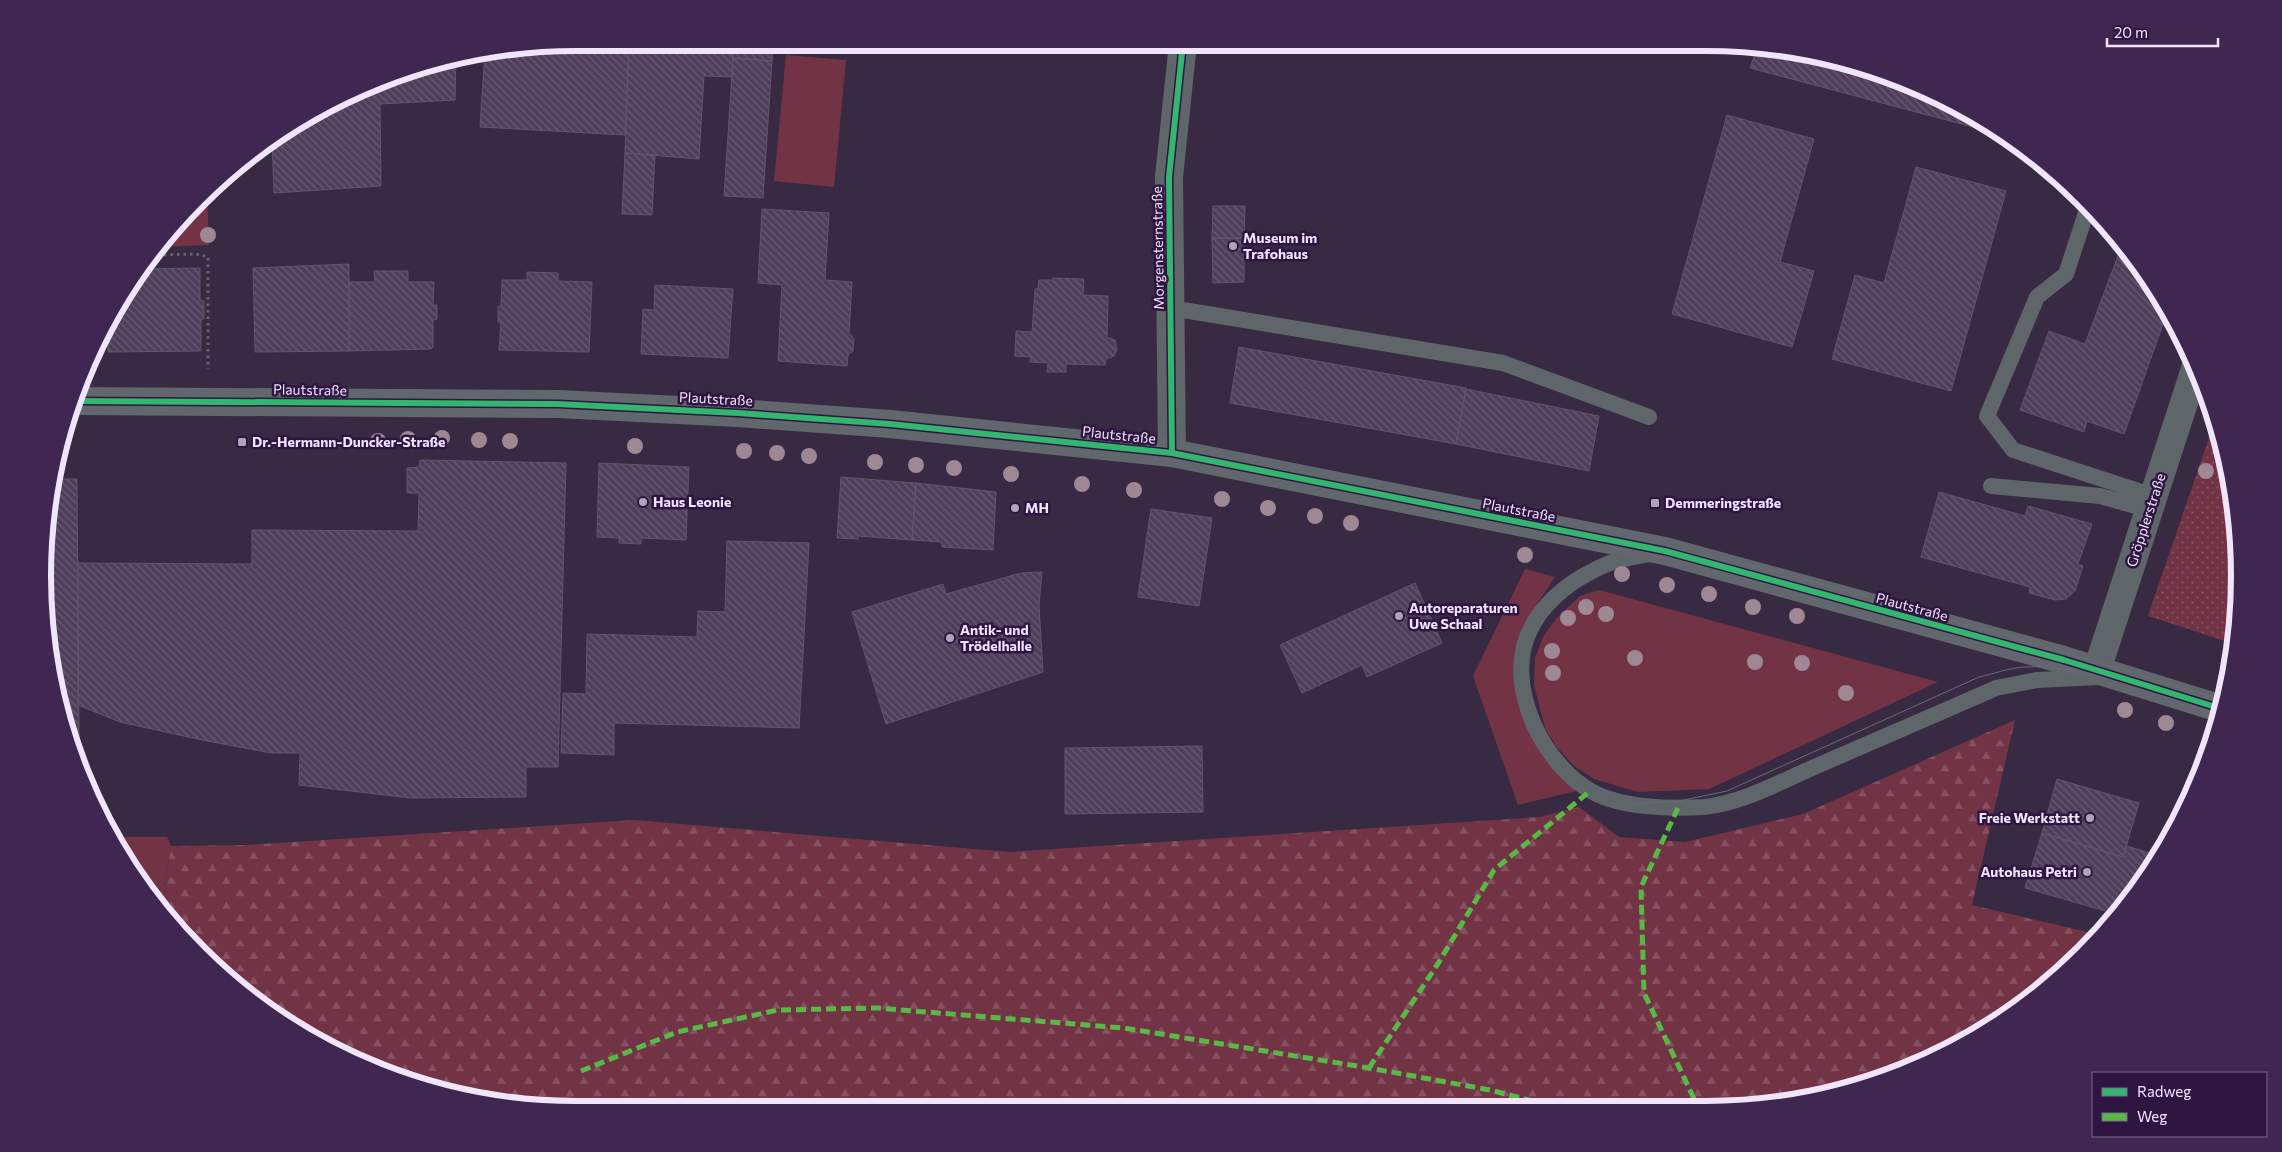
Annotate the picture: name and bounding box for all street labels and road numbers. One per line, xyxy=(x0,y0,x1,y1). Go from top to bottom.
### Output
street label: Morgensternstraße xyxy=(1148,186,1167,310)
street label: Plautstraße xyxy=(273,380,347,399)
street label: Plautstraße xyxy=(679,388,753,409)
street label: Plautstraße xyxy=(1081,422,1157,447)
street label: Gröpplerstraße xyxy=(2122,471,2169,569)
street label: Plautstraße xyxy=(1481,494,1557,525)
street label: Plautstraße xyxy=(1874,589,1950,624)

